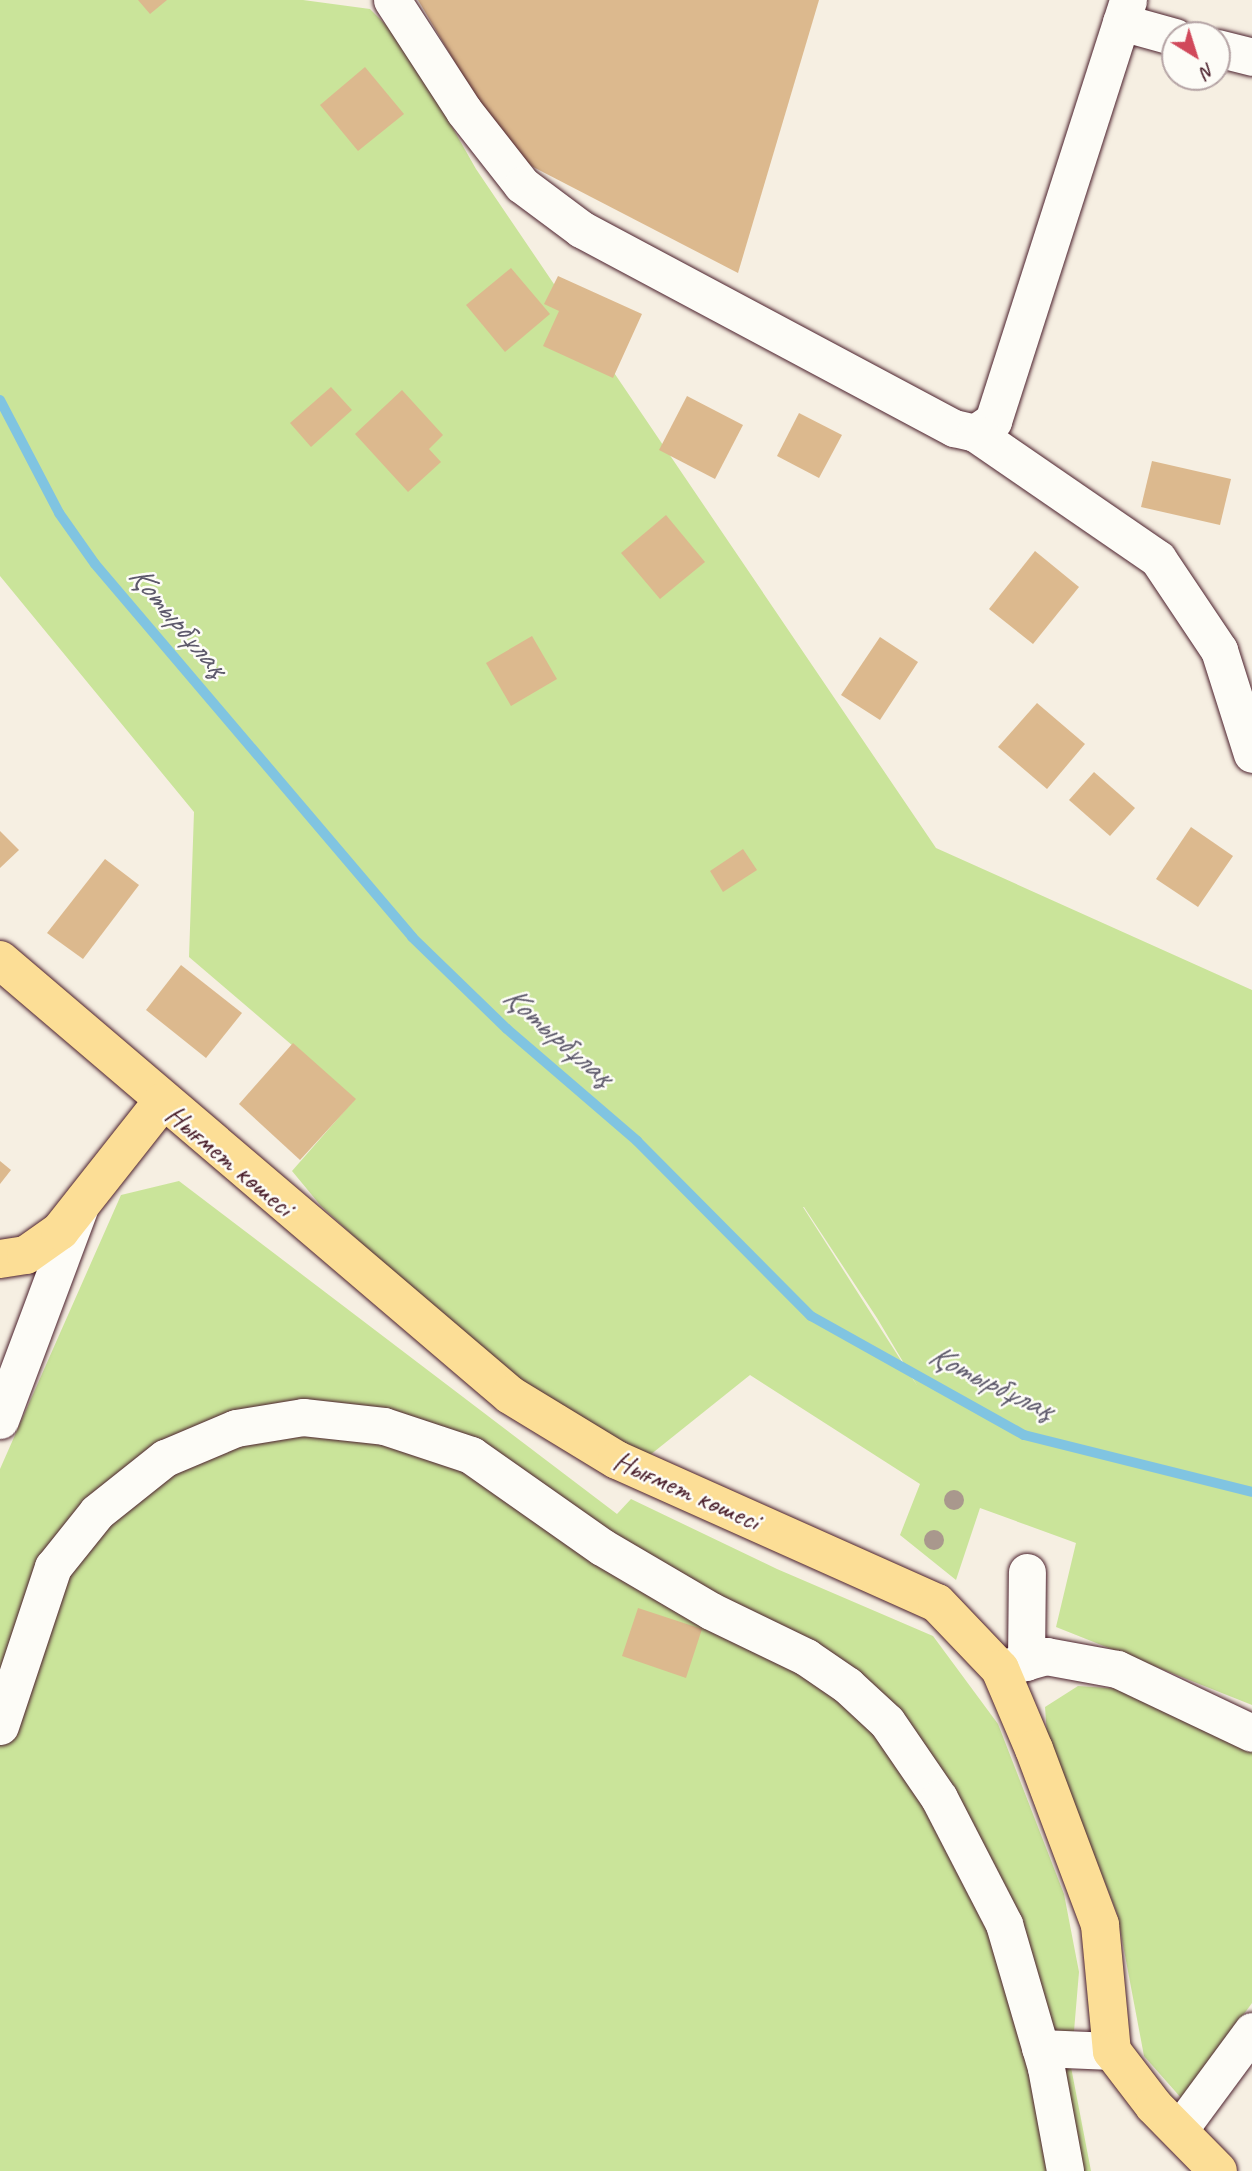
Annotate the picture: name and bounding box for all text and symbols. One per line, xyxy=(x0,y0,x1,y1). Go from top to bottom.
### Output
north arrow xyxy=(1161,21,1231,91)
text: N xyxy=(1196,58,1220,84)
water label: Қотырбұлақ xyxy=(120,557,236,685)
water label: Қотырбұлақ xyxy=(495,978,621,1094)
street label: Нығмет көшесі xyxy=(158,1096,302,1224)
water label: Қотырбұлақ xyxy=(923,1335,1059,1429)
street label: Нығмет көшесі xyxy=(608,1442,766,1538)

